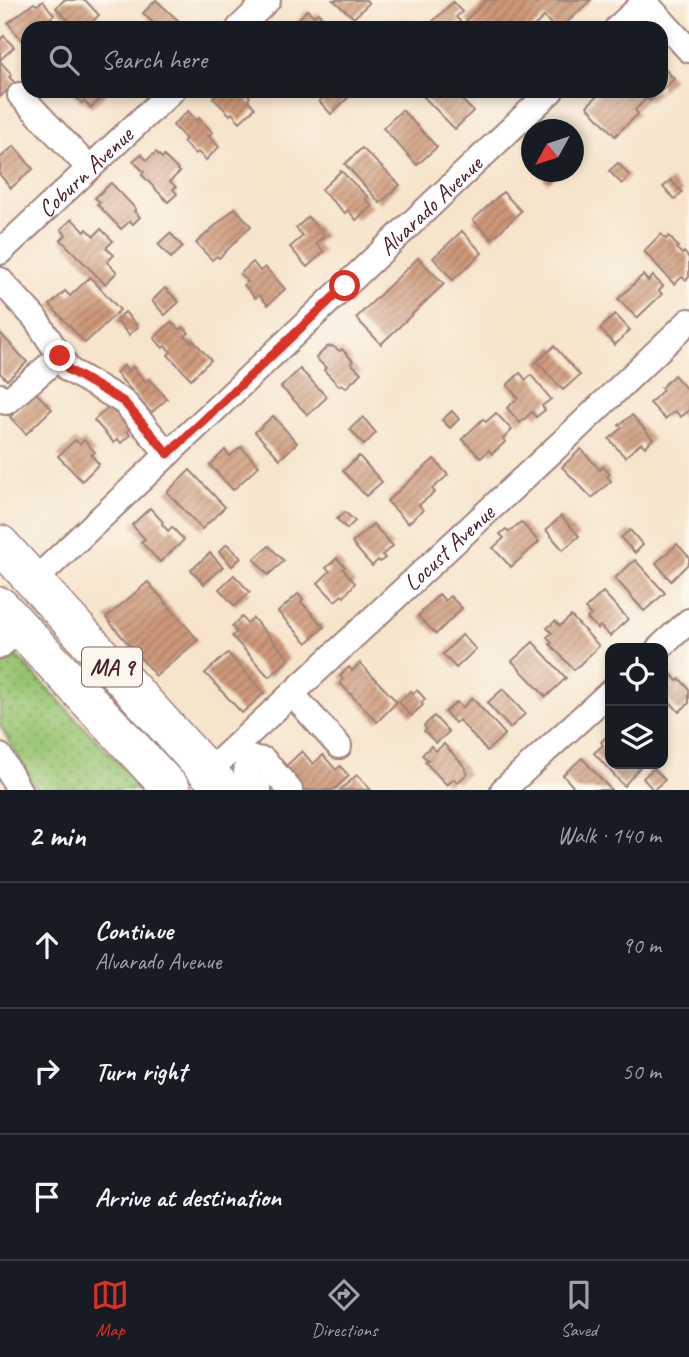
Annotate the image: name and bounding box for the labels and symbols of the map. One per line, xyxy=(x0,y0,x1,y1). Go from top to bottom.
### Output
street label: Coburn Avenue xyxy=(31,119,141,224)
north arrow xyxy=(521,119,584,182)
street label: Alvarado Avenue xyxy=(372,148,490,262)
route start xyxy=(329,270,360,301)
route end xyxy=(44,340,75,371)
street label: Locust Avenue xyxy=(397,497,502,597)
road number: MA 9 xyxy=(82,648,142,687)

